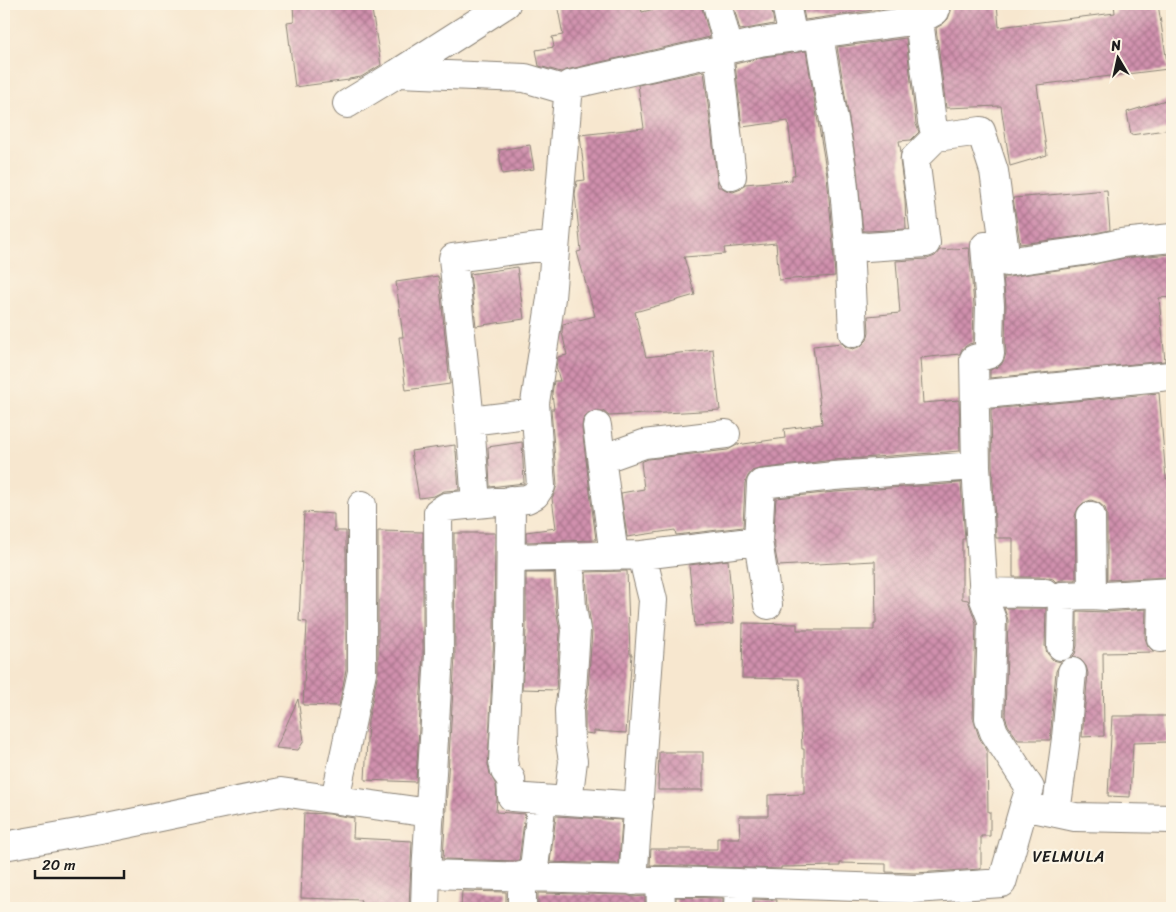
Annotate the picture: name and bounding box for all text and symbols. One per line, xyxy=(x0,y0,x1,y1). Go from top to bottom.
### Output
north arrow xyxy=(1094,32,1144,82)
text: N xyxy=(1108,33,1123,59)
district label: VELMULA xyxy=(1032,842,1106,871)
scale bar xyxy=(35,847,124,879)
text: 20 m xyxy=(42,852,76,878)

